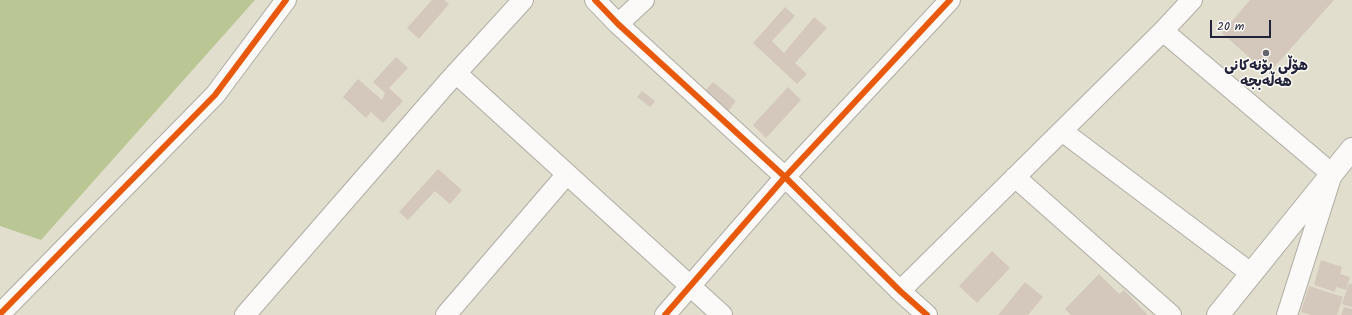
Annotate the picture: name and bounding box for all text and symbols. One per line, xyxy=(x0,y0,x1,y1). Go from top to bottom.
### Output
scale bar xyxy=(1212,12,1273,38)
text: 20 m xyxy=(1217,17,1244,36)
marker: هۆڵی بۆنەکانی هەڵەبجە xyxy=(1261,48,1271,58)
place label: هۆڵی بۆنەکانی هەڵەبجە xyxy=(1224,60,1308,92)

